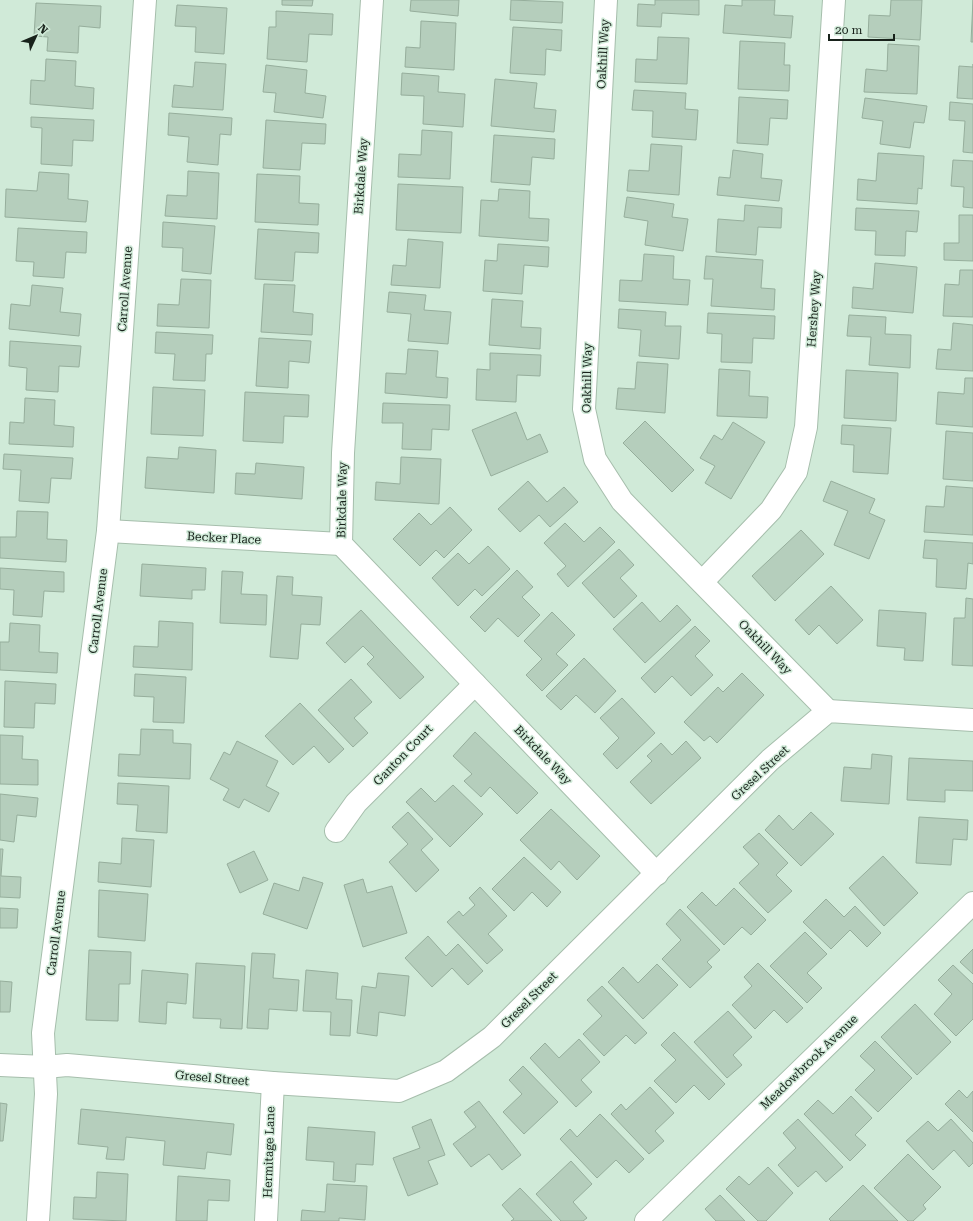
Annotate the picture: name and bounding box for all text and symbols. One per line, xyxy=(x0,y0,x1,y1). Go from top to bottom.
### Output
north arrow xyxy=(16,16,56,56)
scale bar xyxy=(829,16,894,42)
street label: Oakhill Way xyxy=(594,18,612,89)
text: N xyxy=(35,22,51,37)
text: 20 m xyxy=(835,23,862,37)
street label: Birkdale Way xyxy=(351,136,371,215)
street label: Carroll Avenue xyxy=(115,245,135,332)
street label: Hershey Way xyxy=(804,269,824,348)
street label: Oakhill Way xyxy=(579,342,595,413)
street label: Birkdale Way xyxy=(334,461,350,538)
street label: Becker Place xyxy=(187,529,262,547)
street label: Carroll Avenue xyxy=(86,567,110,654)
street label: Oakhill Way xyxy=(736,617,795,678)
street label: Ganton Court xyxy=(370,721,436,788)
street label: Birkdale Way xyxy=(511,723,575,788)
street label: Gresel Street xyxy=(728,742,792,803)
street label: Carroll Avenue xyxy=(44,889,68,976)
street label: Gresel Street xyxy=(498,968,561,1031)
street label: Meadowbrook Avenue xyxy=(757,1012,861,1112)
street label: Gresel Street xyxy=(174,1068,250,1088)
street label: Hermitage Lane xyxy=(260,1106,278,1198)

